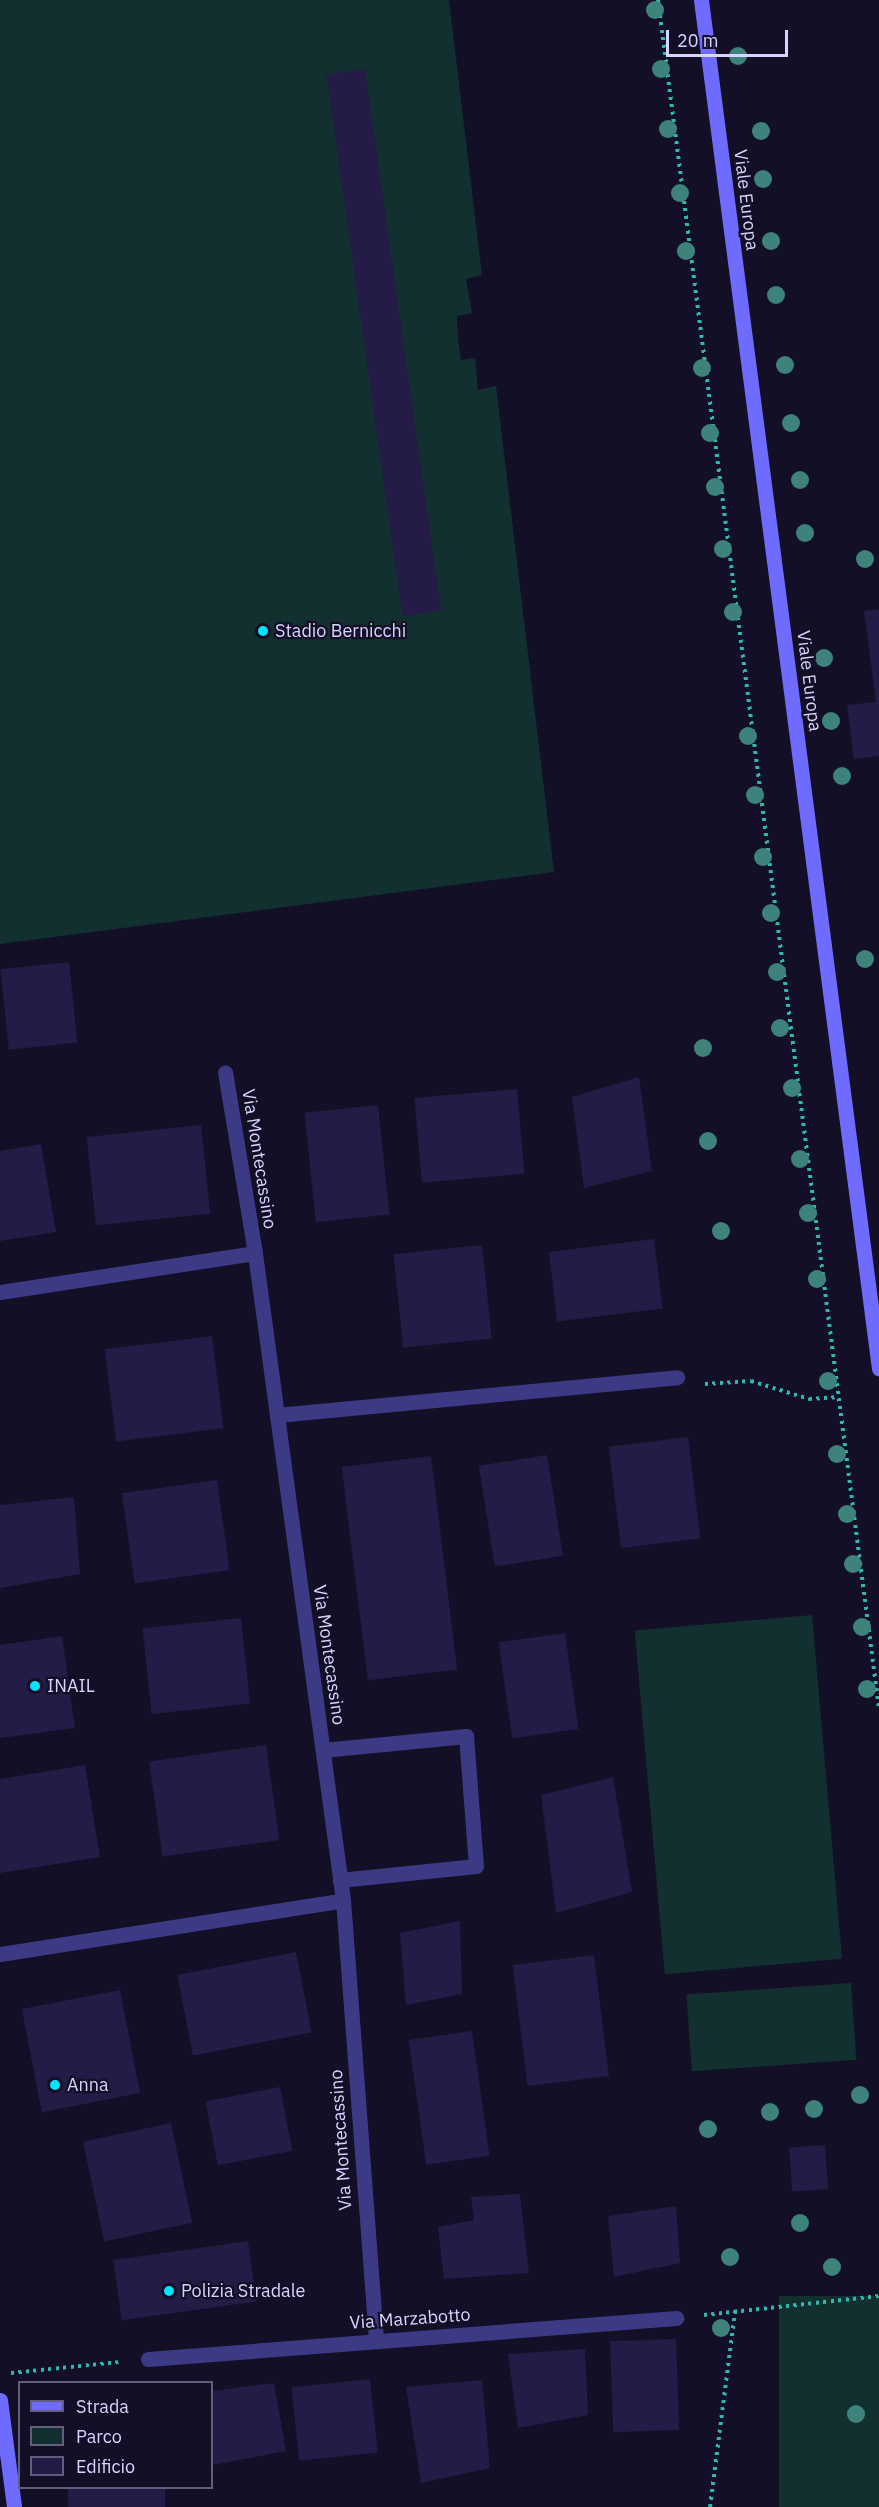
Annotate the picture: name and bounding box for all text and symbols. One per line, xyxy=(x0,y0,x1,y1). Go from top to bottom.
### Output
scale bar xyxy=(669,18,790,56)
text: 20 m xyxy=(677,29,719,52)
street label: Viale Europa xyxy=(729,148,763,252)
place label: Stadio Bernicchi xyxy=(275,620,406,642)
marker: Stadio Bernicchi xyxy=(256,624,270,638)
street label: Viale Europa xyxy=(792,629,826,733)
street label: Via Montecassino xyxy=(237,1088,281,1230)
street label: Via Montecassino xyxy=(308,1584,350,1726)
place label: INAIL xyxy=(47,1675,95,1697)
marker: INAIL xyxy=(28,1679,42,1693)
street label: Via Montecassino xyxy=(325,2069,357,2211)
place label: Anna xyxy=(67,2074,109,2096)
marker: Anna xyxy=(48,2078,62,2092)
place label: Polizia Stradale xyxy=(181,2280,305,2302)
marker: Polizia Stradale xyxy=(162,2284,176,2298)
street label: Via Marzabotto xyxy=(349,2304,471,2334)
legend xyxy=(18,2381,213,2489)
text: Strada xyxy=(76,2395,129,2418)
text: Parco xyxy=(76,2425,122,2448)
text: Edificio xyxy=(76,2455,135,2478)

